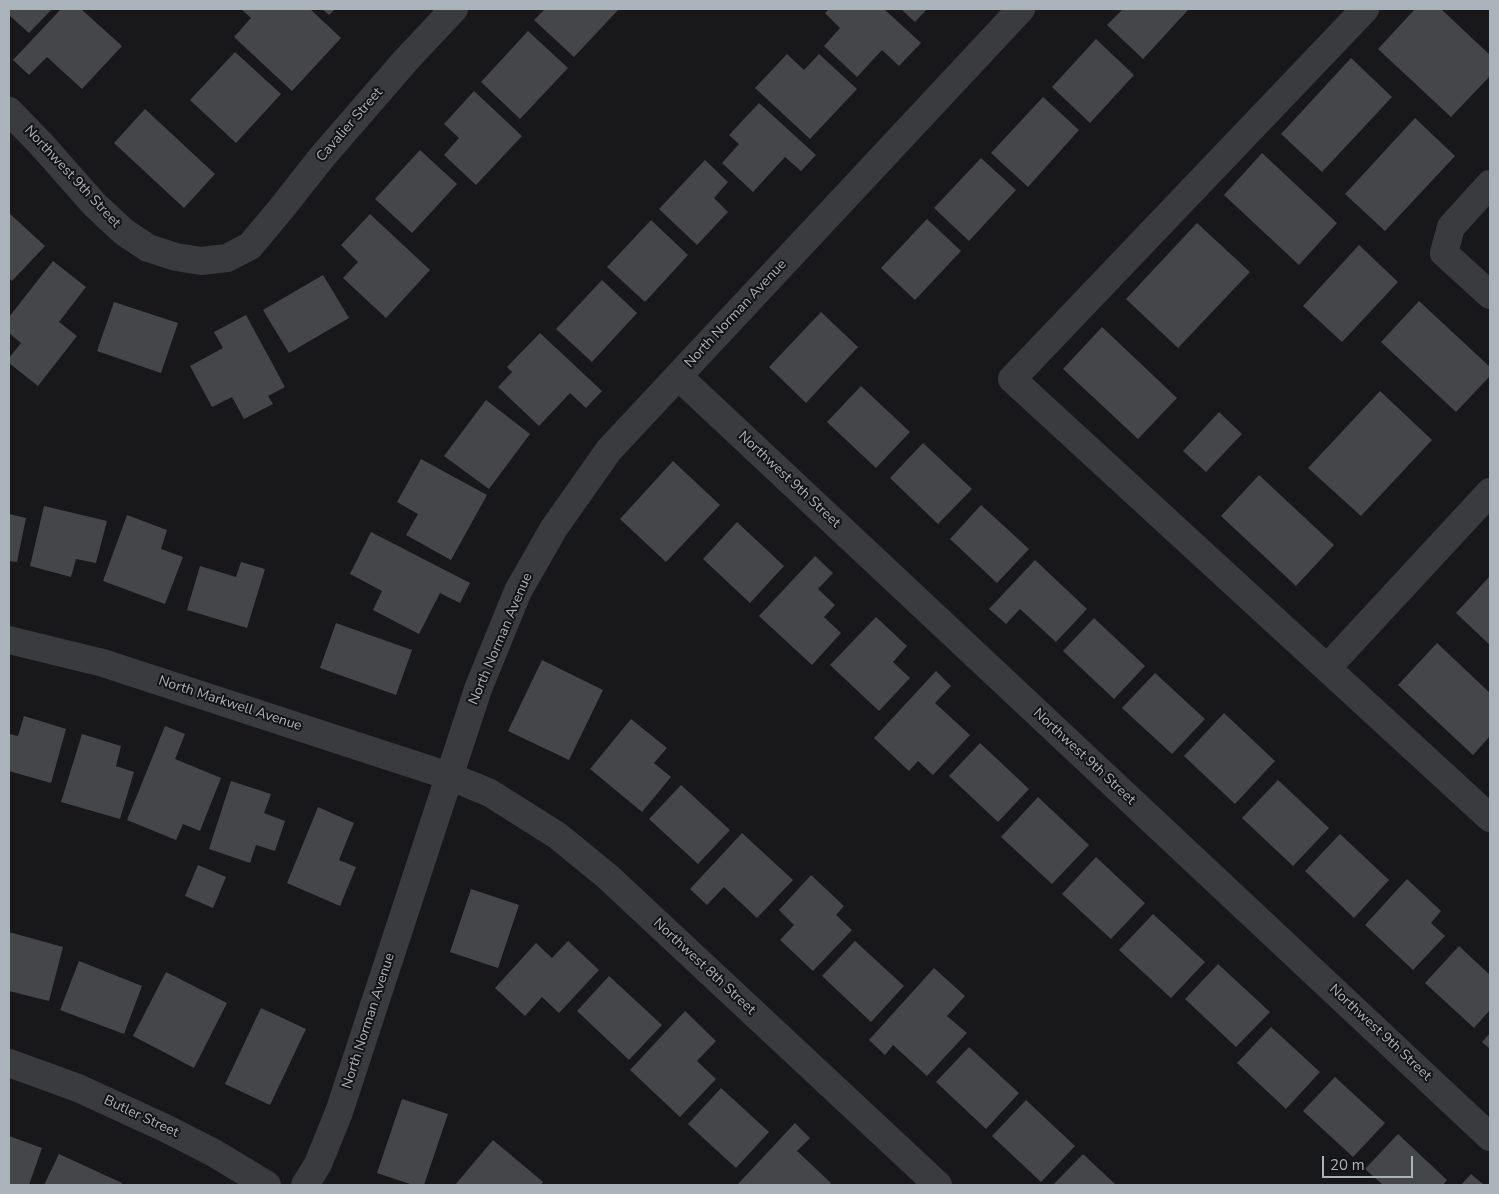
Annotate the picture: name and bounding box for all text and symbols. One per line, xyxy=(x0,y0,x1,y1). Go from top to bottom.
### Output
street label: Cavalier Street xyxy=(313,85,387,165)
street label: Northwest 9th Street xyxy=(20,122,124,232)
street label: North Norman Avenue xyxy=(682,256,790,372)
street label: Northwest 9th Street xyxy=(734,428,844,532)
street label: North Norman Avenue xyxy=(466,570,536,708)
street label: North Markwell Avenue xyxy=(156,673,304,735)
street label: Northwest 9th Street xyxy=(1029,705,1139,809)
street label: Northwest 8th Street xyxy=(649,915,759,1019)
street label: North Norman Avenue xyxy=(339,951,399,1091)
street label: Northwest 9th Street xyxy=(1325,981,1435,1085)
street label: Butler Street xyxy=(101,1092,181,1142)
scale bar xyxy=(1324,1146,1415,1178)
text: 20 m xyxy=(1330,1155,1365,1175)

